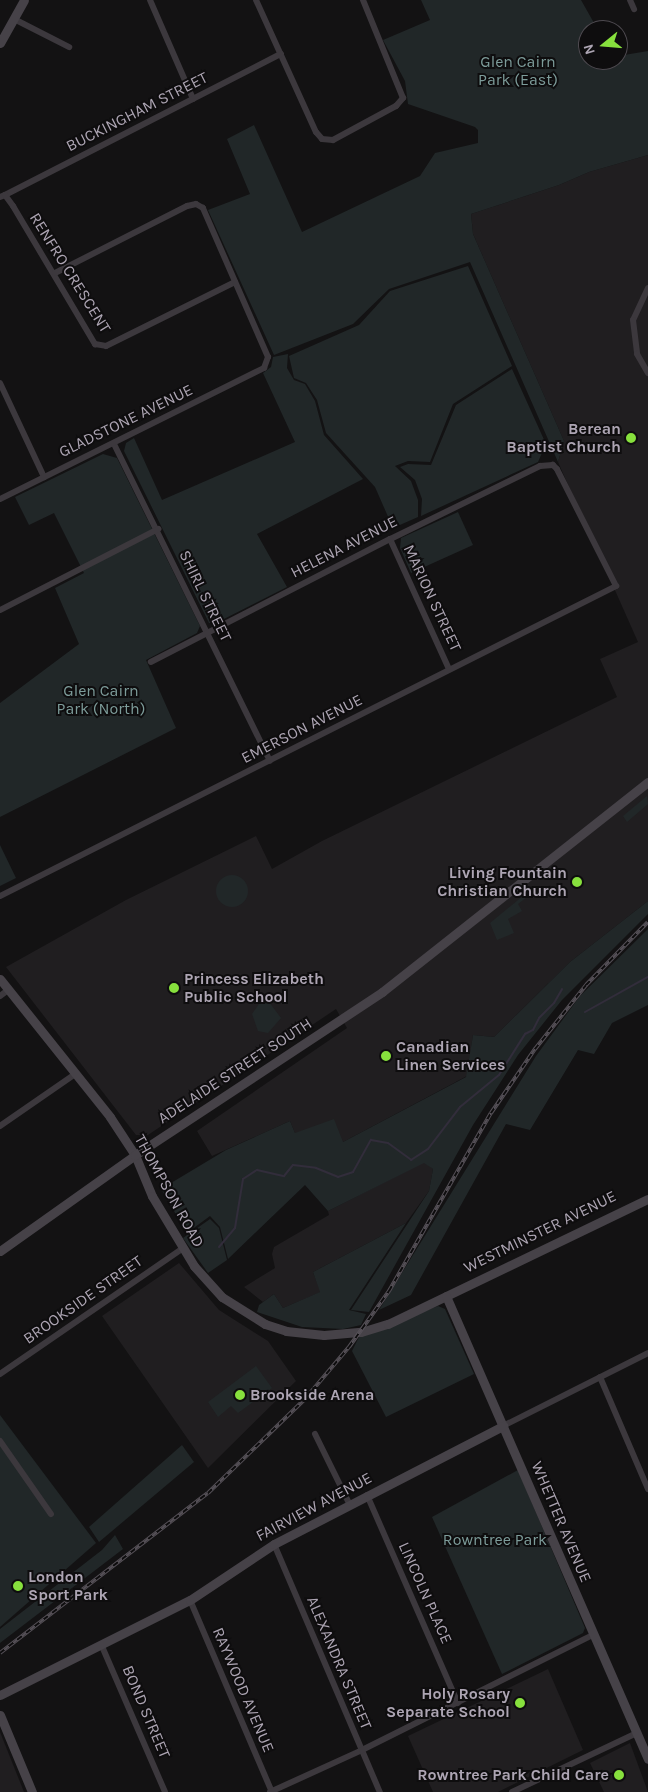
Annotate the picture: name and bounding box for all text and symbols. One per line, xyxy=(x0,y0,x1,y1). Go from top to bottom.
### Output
north arrow xyxy=(578,20,628,70)
text: N xyxy=(580,42,599,57)
park label: Glen Cairn Park (East) xyxy=(478,52,558,90)
street label: BUCKINGHAM STREET xyxy=(63,68,211,156)
street label: RENFRO CRESCENT xyxy=(25,209,115,337)
street label: GLADSTONE AVENUE xyxy=(56,380,196,462)
place label: Berean Baptist Church xyxy=(506,419,621,457)
marker: Berean Baptist Church xyxy=(625,432,637,444)
street label: HELENA AVENUE xyxy=(287,512,401,582)
street label: MARION STREET xyxy=(399,542,465,654)
street label: SHIRL STREET xyxy=(175,547,235,645)
park label: Glen Cairn Park (North) xyxy=(57,681,145,719)
street label: EMERSON AVENUE xyxy=(238,690,366,768)
place label: Living Fountain Christian Church xyxy=(437,863,567,901)
marker: Living Fountain Christian Church xyxy=(571,876,583,888)
place label: Princess Elizabeth Public School xyxy=(184,969,324,1007)
marker: Princess Elizabeth Public School xyxy=(168,982,180,994)
street label: ADELAIDE STREET SOUTH xyxy=(154,1014,316,1128)
place label: Canadian Linen Services xyxy=(396,1037,506,1075)
marker: Canadian Linen Services xyxy=(380,1050,392,1062)
street label: THOMPSON ROAD xyxy=(130,1131,208,1251)
street label: WESTMINSTER AVENUE xyxy=(461,1187,619,1277)
street label: BROOKSIDE STREET xyxy=(20,1252,146,1348)
place label: Brookside Arena xyxy=(250,1385,374,1405)
marker: Brookside Arena xyxy=(234,1389,246,1401)
street label: WHETTER AVENUE xyxy=(527,1459,595,1585)
street label: FAIRVIEW AVENUE xyxy=(253,1468,375,1546)
park label: Rowntree Park xyxy=(443,1530,547,1550)
street label: LINCOLN PLACE xyxy=(394,1539,456,1647)
place label: London Sport Park xyxy=(28,1567,108,1605)
marker: London Sport Park xyxy=(12,1580,24,1592)
street label: ALEXANDRA STREET xyxy=(302,1593,376,1733)
street label: RAYWOOD AVENUE xyxy=(208,1625,278,1755)
street label: BOND STREET xyxy=(118,1663,174,1761)
place label: Holy Rosary Separate School xyxy=(386,1684,510,1722)
marker: Holy Rosary Separate School xyxy=(514,1697,526,1709)
place label: Rowntree Park Child Care xyxy=(417,1765,609,1785)
marker: Rowntree Park Child Care xyxy=(613,1769,625,1781)

